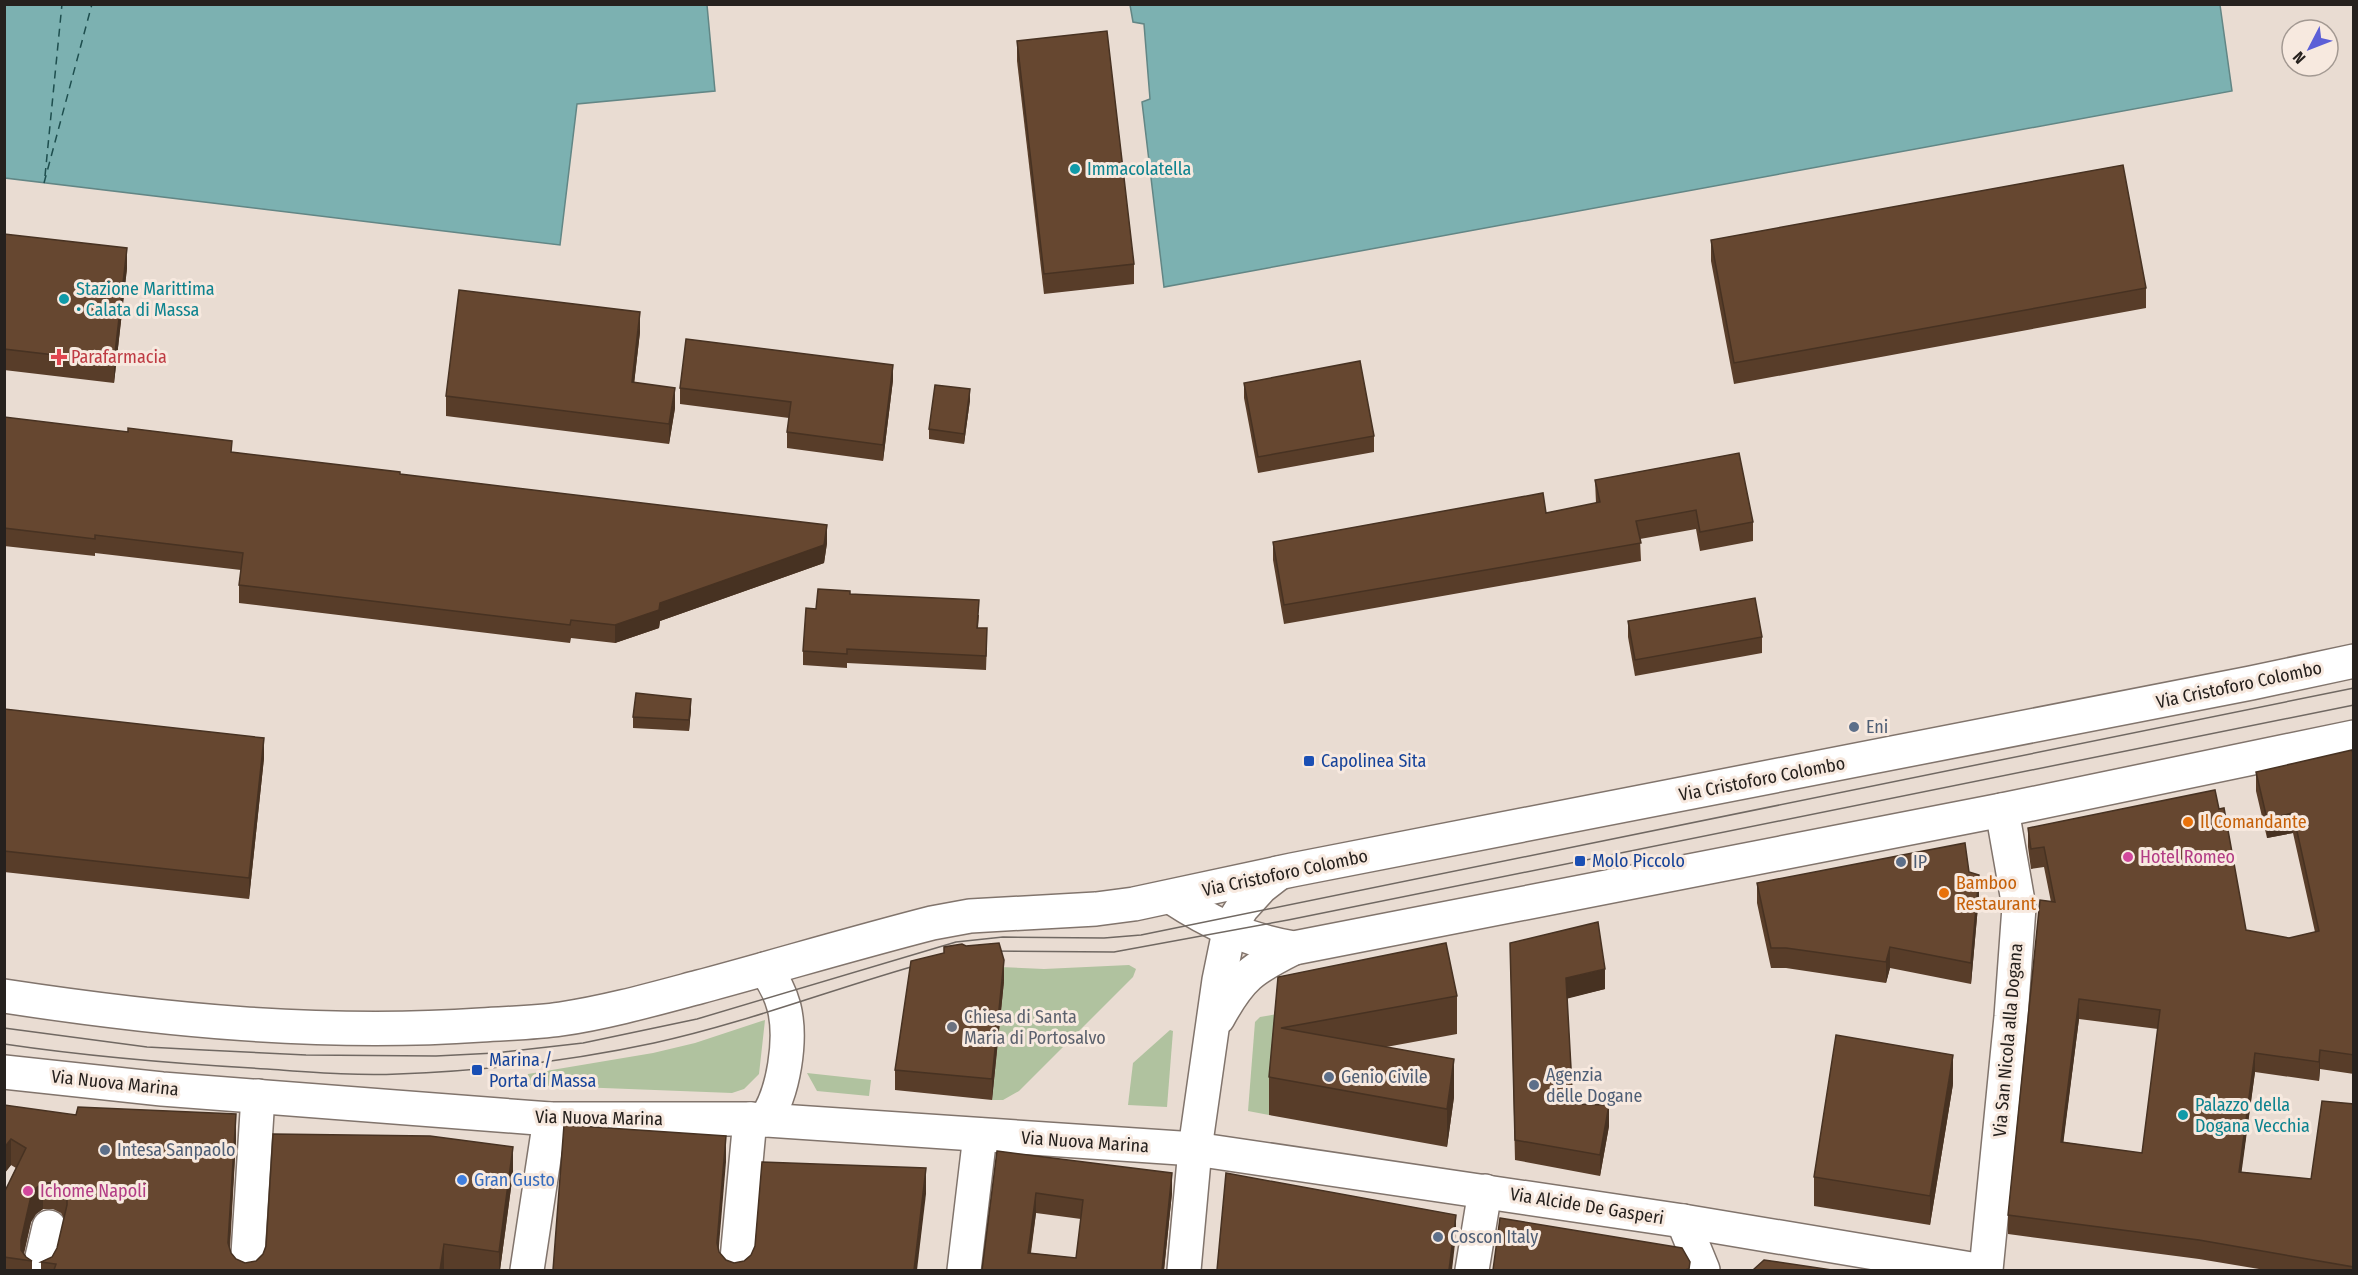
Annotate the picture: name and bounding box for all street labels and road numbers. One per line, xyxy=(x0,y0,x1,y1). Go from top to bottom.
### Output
street label: Via Cristoforo Colombo xyxy=(2154,657,2324,713)
street label: Via Cristoforo Colombo xyxy=(1677,752,1847,806)
street label: Via Cristoforo Colombo xyxy=(1200,845,1370,901)
street label: Via San Nicola alla Dogana xyxy=(1989,942,2027,1138)
street label: Via Nuova Marina xyxy=(50,1065,180,1101)
street label: Via Nuova Marina xyxy=(535,1106,663,1130)
street label: Via Nuova Marina xyxy=(1020,1127,1150,1157)
street label: Via Alcide De Gasperi xyxy=(1509,1183,1665,1229)

